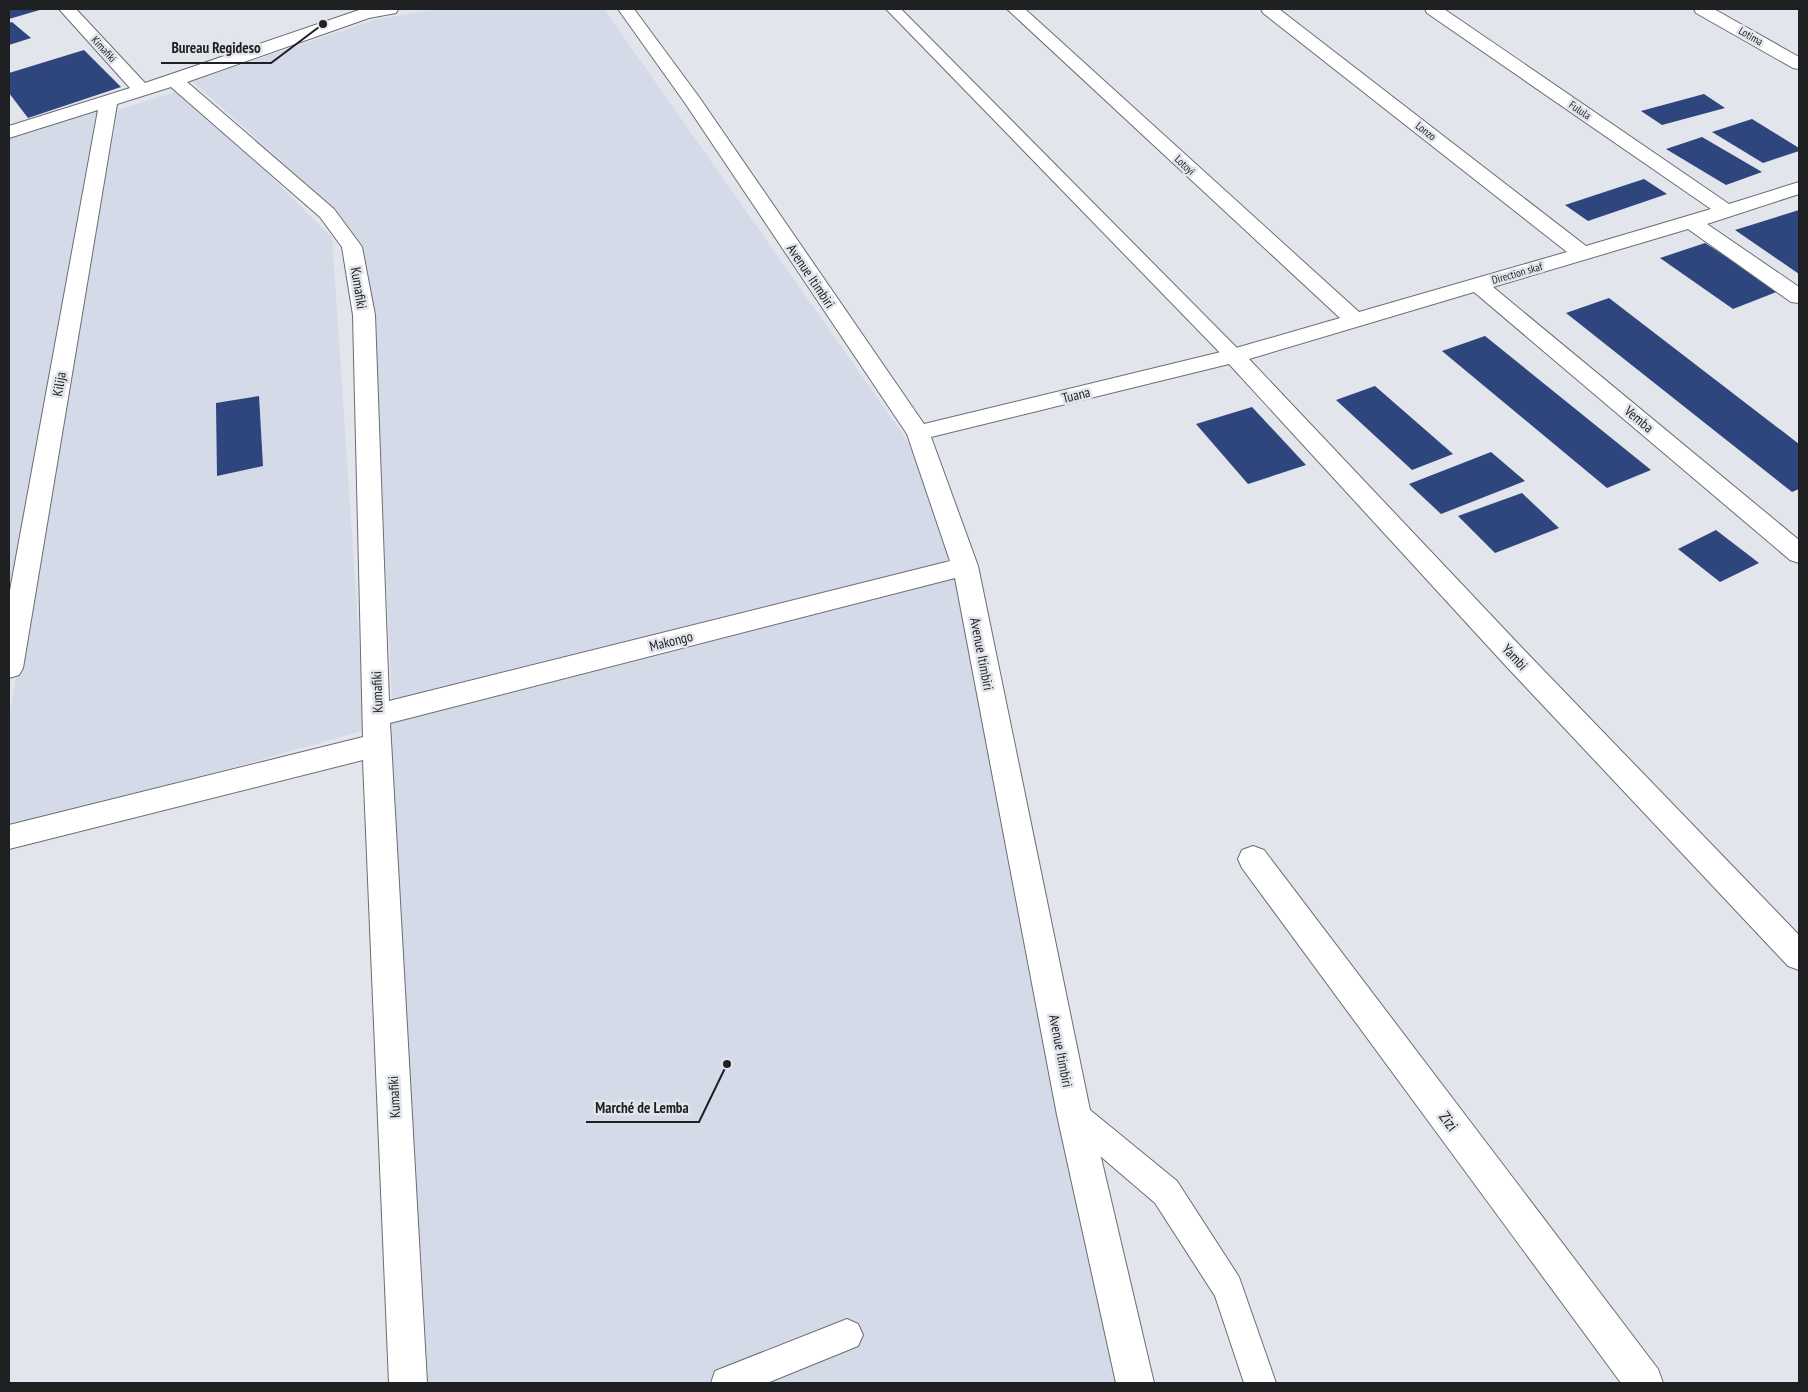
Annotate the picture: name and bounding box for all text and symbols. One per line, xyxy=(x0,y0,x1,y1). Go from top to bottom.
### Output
street label: Lotima xyxy=(1736,23,1766,49)
street label: Kimafiki xyxy=(88,33,120,65)
callout: Bureau Regideso xyxy=(161,33,271,63)
text: Bureau Regideso xyxy=(171,38,261,57)
street label: Fulula xyxy=(1566,98,1594,122)
street label: Lonzo xyxy=(1413,119,1439,144)
street label: Lotoyi xyxy=(1172,152,1198,178)
street label: Avenue Itimbiri xyxy=(783,240,839,312)
street label: Direction skaf xyxy=(1490,259,1545,287)
street label: Kumafiki xyxy=(347,266,371,310)
street label: Kilija xyxy=(48,370,70,398)
street label: Tuana xyxy=(1060,383,1092,407)
street label: Vemba xyxy=(1620,401,1657,436)
street label: Avenue Itimbiri xyxy=(966,616,998,692)
street label: Makongo xyxy=(647,627,695,655)
street label: Yambi xyxy=(1498,640,1532,674)
street label: Kumafiki xyxy=(367,671,387,713)
street label: Avenue Itimbiri xyxy=(1045,1013,1077,1089)
street label: Kumafiki xyxy=(384,1076,404,1118)
callout: Marché de Lemba xyxy=(586,1092,699,1122)
text: Marché de Lemba xyxy=(595,1098,689,1117)
street label: Zizi xyxy=(1435,1107,1463,1135)

